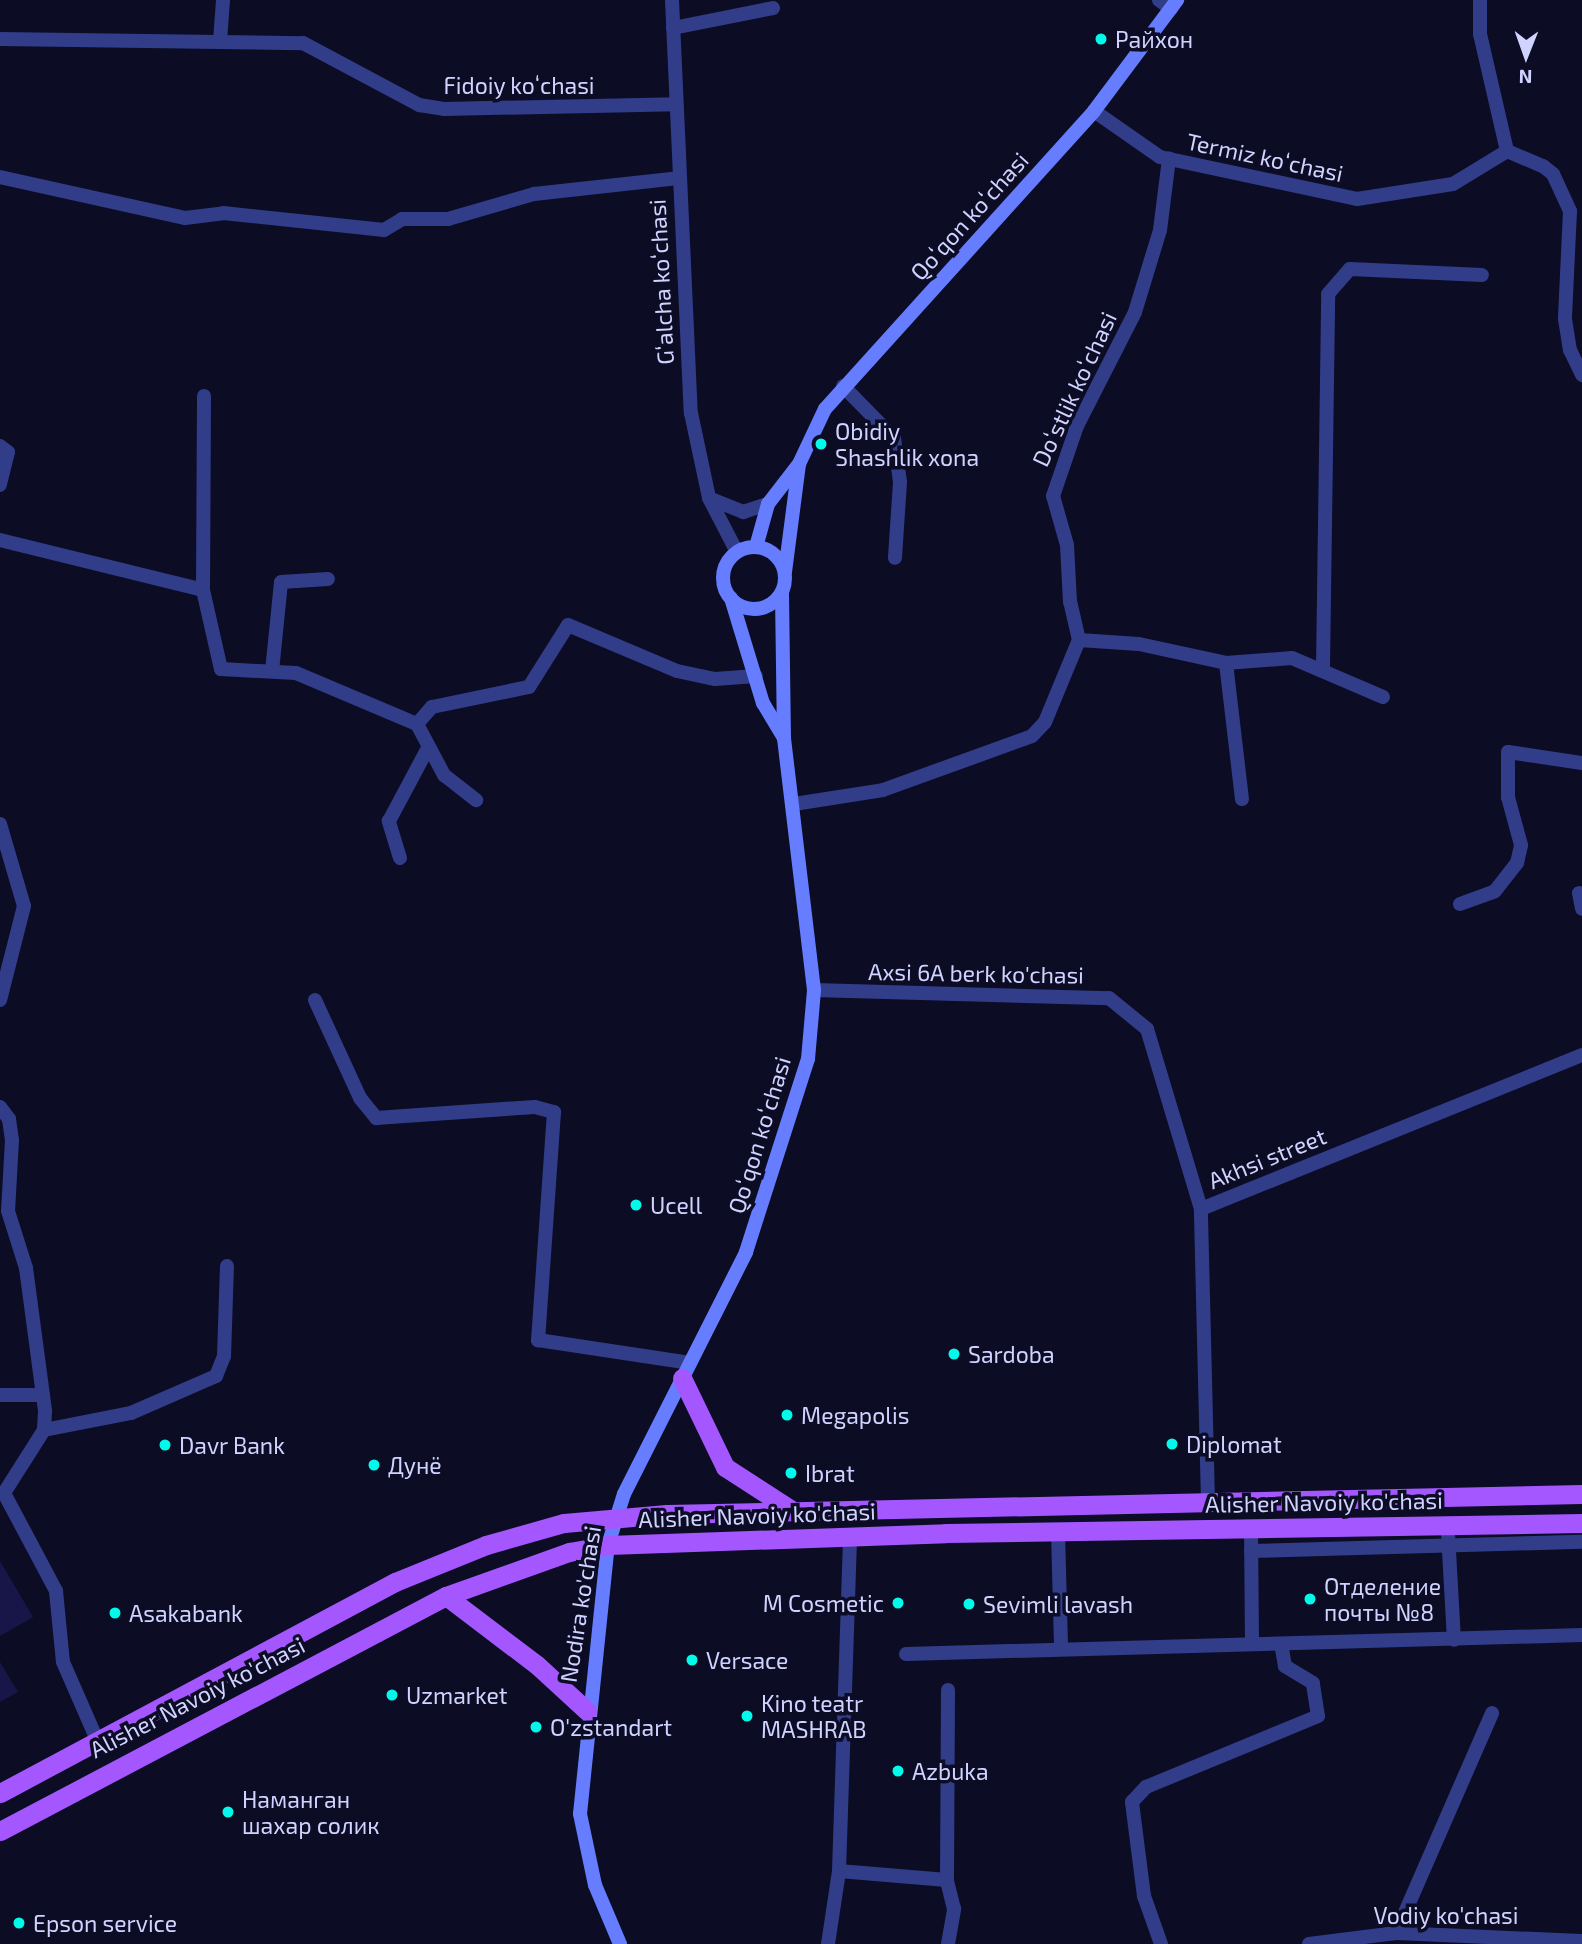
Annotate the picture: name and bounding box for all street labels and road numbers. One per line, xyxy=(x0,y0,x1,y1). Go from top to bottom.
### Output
street label: Fidoiy koʻchasi xyxy=(443,71,595,99)
street label: Termiz koʻchasi xyxy=(1184,127,1346,187)
street label: Qoʻqon koʻchasi xyxy=(904,146,1034,286)
street label: Gʻalcha koʻchasi xyxy=(643,198,679,366)
street label: Doʻstlik koʻchasi xyxy=(1026,307,1122,471)
street label: Axsi 6А berk ko'chasi xyxy=(868,957,1084,989)
street label: Qoʻqon koʻchasi xyxy=(722,1053,796,1217)
street label: Akhsi street xyxy=(1204,1122,1330,1194)
street label: Alisher Navoiy ko'chasi xyxy=(1204,1486,1444,1518)
street label: Alisher Navoiy ko'chasi xyxy=(637,1497,877,1533)
street label: Nodira ko'chasi xyxy=(554,1524,606,1684)
street label: Alisher Navoiy ko'chasi xyxy=(84,1631,310,1763)
street label: Vodiy ko'chasi xyxy=(1373,1901,1519,1929)

